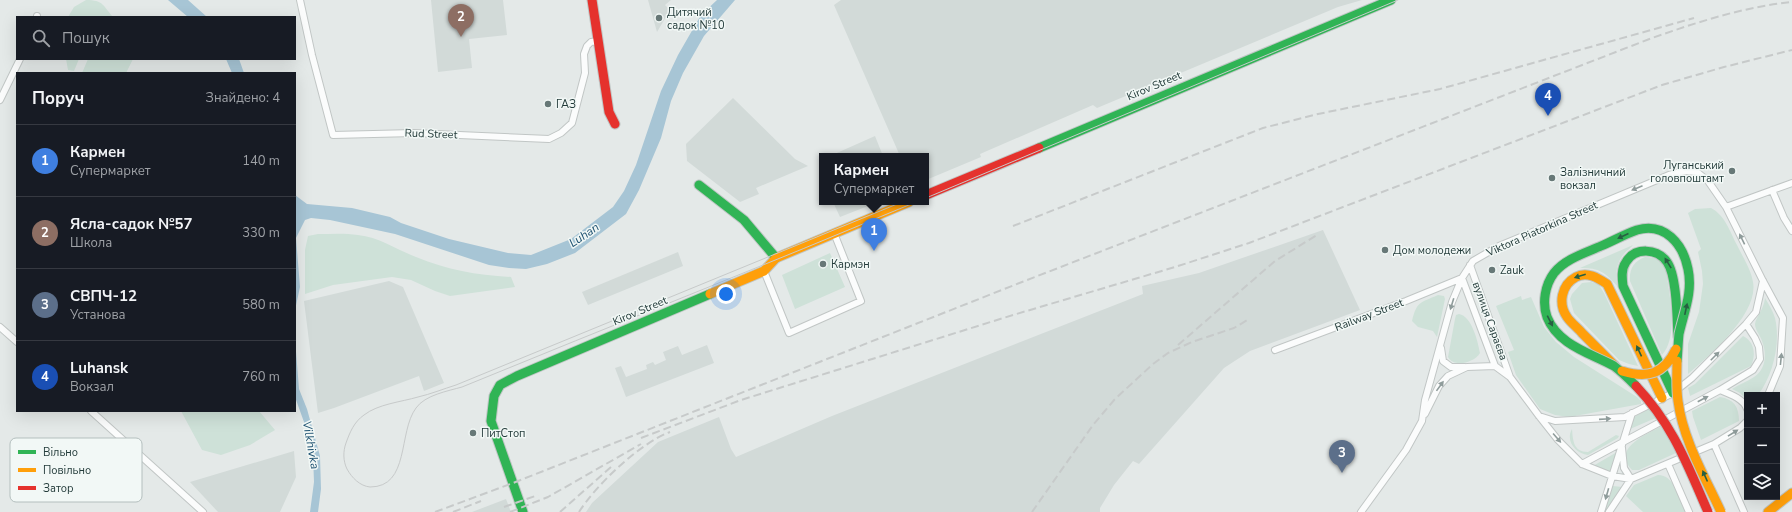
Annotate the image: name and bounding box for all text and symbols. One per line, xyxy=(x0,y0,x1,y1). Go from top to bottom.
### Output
pin: 2 xyxy=(448,4,474,37)
place label: Дитячий садок №10 xyxy=(667,5,725,33)
marker: Дитячий садок №10 xyxy=(654,13,664,23)
search box xyxy=(16,16,296,60)
icon: search xyxy=(30,27,52,49)
text: Пошук xyxy=(62,28,110,48)
street label: Kirov Street xyxy=(1124,68,1184,104)
pin: 4 xyxy=(1535,83,1561,116)
text: Поруч xyxy=(32,87,84,110)
text: Знайдено: 4 xyxy=(206,89,280,107)
place label: ГАЗ xyxy=(556,97,576,112)
marker: ГАЗ xyxy=(543,99,553,109)
street label: Rud Street xyxy=(404,126,458,142)
text: Кармен xyxy=(70,142,126,162)
text: 1 xyxy=(41,152,49,170)
text: 140 m xyxy=(242,152,280,170)
popup xyxy=(819,153,929,205)
place label: Луганський головпоштамт xyxy=(1650,158,1724,186)
text: Кармен xyxy=(834,160,889,180)
text: Супермаркет xyxy=(70,162,151,180)
place label: Залізничний вокзал xyxy=(1560,165,1626,193)
marker: Луганський головпоштамт xyxy=(1727,166,1737,176)
marker: Залізничний вокзал xyxy=(1547,173,1557,183)
text: Супермаркет xyxy=(834,180,914,198)
one-way arrow xyxy=(1630,186,1642,192)
street label: Viktora Piatorkina Street xyxy=(1483,198,1600,261)
text: Ясла-садок №57 xyxy=(70,214,193,234)
pin: 1 xyxy=(861,218,887,251)
water label: Luhan xyxy=(566,219,602,251)
text: 2 xyxy=(41,224,49,242)
text: 330 m xyxy=(242,224,280,242)
one-way arrow xyxy=(1617,233,1629,240)
one-way arrow xyxy=(1739,233,1745,244)
text: Школа xyxy=(70,234,112,252)
place label: Дом молодежи xyxy=(1393,243,1471,258)
marker: Дом молодежи xyxy=(1380,245,1390,255)
place label: Кармэн xyxy=(831,257,870,272)
one-way arrow xyxy=(1664,258,1672,268)
marker: Кармэн xyxy=(818,259,828,269)
place label: Zauk xyxy=(1500,263,1524,278)
marker: Zauk xyxy=(1487,265,1497,275)
one-way arrow xyxy=(1573,273,1585,279)
street label: вулиця Сараєва xyxy=(1469,280,1511,362)
your location xyxy=(716,284,736,304)
text: СВПЧ-12 xyxy=(70,286,137,306)
street label: Kirov Street xyxy=(610,293,670,329)
street label: Railway Street xyxy=(1333,295,1406,335)
text: 3 xyxy=(41,296,49,314)
text: 580 m xyxy=(242,296,280,314)
one-way arrow xyxy=(1448,299,1454,311)
one-way arrow xyxy=(1684,303,1690,315)
text: Установа xyxy=(70,306,126,324)
one-way arrow xyxy=(1547,315,1553,326)
one-way arrow xyxy=(1636,345,1642,356)
one-way arrow xyxy=(1710,351,1720,361)
one-way arrow xyxy=(1777,353,1784,365)
text: Luhansk xyxy=(70,358,128,378)
text: 4 xyxy=(41,368,49,386)
text: 760 m xyxy=(242,368,280,386)
text: Вокзал xyxy=(70,378,114,396)
one-way arrow xyxy=(1436,381,1444,392)
map controls xyxy=(1744,392,1780,500)
button: + xyxy=(1744,392,1780,428)
one-way arrow xyxy=(1697,396,1709,403)
one-way arrow xyxy=(1599,415,1611,422)
water label: Vilkhivka xyxy=(299,420,323,470)
place label: ПитСтоп xyxy=(481,426,526,441)
marker: ПитСтоп xyxy=(468,428,478,438)
button: − xyxy=(1744,428,1780,464)
one-way arrow xyxy=(1727,429,1739,436)
one-way arrow xyxy=(1552,432,1561,443)
legend xyxy=(10,438,142,502)
pin: 3 xyxy=(1329,440,1355,473)
text: Вільно xyxy=(43,445,78,460)
text: Повільно xyxy=(43,463,91,478)
button: layers xyxy=(1744,464,1780,500)
one-way arrow xyxy=(1702,471,1708,482)
text: Затор xyxy=(43,481,74,496)
one-way arrow xyxy=(1603,488,1609,500)

